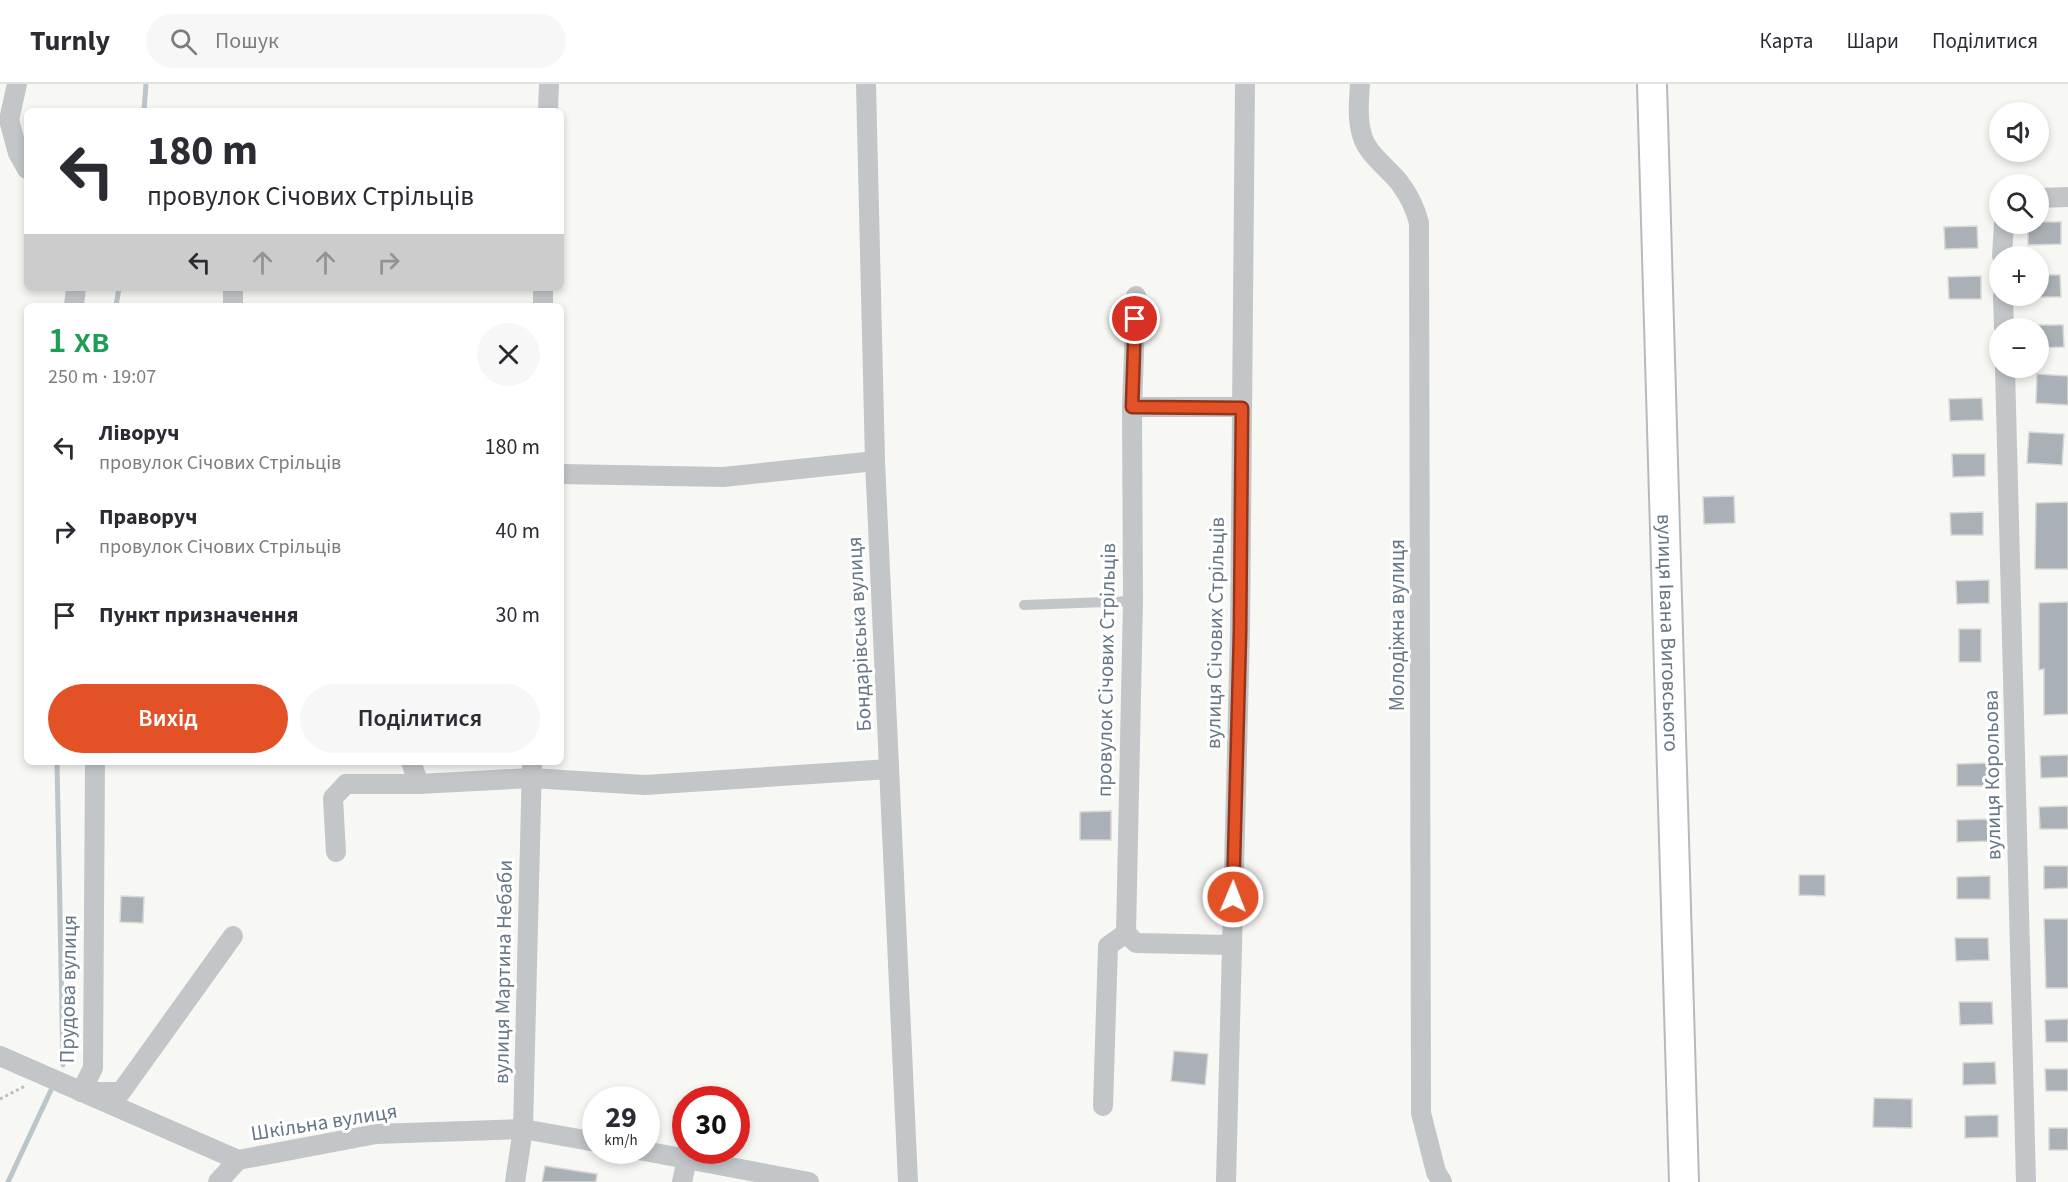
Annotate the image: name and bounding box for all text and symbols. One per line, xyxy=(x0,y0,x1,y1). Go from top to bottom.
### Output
search box xyxy=(146,14,566,68)
text: Turnly xyxy=(30,21,110,61)
icon: search xyxy=(167,25,200,58)
text: Пошук xyxy=(215,25,279,57)
text: Карта xyxy=(1760,26,1813,56)
text: Шари xyxy=(1846,26,1899,56)
text: Поділитися xyxy=(1932,26,2038,56)
map controls xyxy=(1989,102,2049,378)
button: sound xyxy=(1989,102,2049,162)
text: 180 m xyxy=(147,121,258,181)
icon: left xyxy=(48,132,126,210)
button: search xyxy=(1989,174,2049,234)
text: провулок Січових Стрільців xyxy=(147,177,474,216)
icon: left xyxy=(183,246,216,279)
icon: ahead xyxy=(246,246,279,279)
icon: ahead xyxy=(309,246,342,279)
icon: right xyxy=(372,246,405,279)
button: + xyxy=(1989,246,2049,306)
pin xyxy=(1109,293,1160,344)
icon: arrive xyxy=(1118,302,1151,335)
text: 1 хв xyxy=(48,315,110,366)
button: − xyxy=(1989,318,2049,378)
button: close xyxy=(477,323,540,386)
text: 250 m · 19:07 xyxy=(48,363,156,391)
text: Ліворуч xyxy=(99,417,179,449)
icon: left xyxy=(48,431,81,464)
text: 180 m xyxy=(485,431,540,463)
text: провулок Січових Стрільців xyxy=(99,449,341,477)
text: Праворуч xyxy=(99,501,197,533)
street label: вулиця Івана Виговського xyxy=(1650,513,1686,752)
icon: right xyxy=(48,515,81,548)
text: 40 m xyxy=(495,515,540,547)
street label: вулиця Січових Стрільців xyxy=(1198,517,1232,749)
text: провулок Січових Стрільців xyxy=(99,533,341,561)
street label: Бондарівська вулиця xyxy=(839,536,879,732)
street label: Молодіжна вулиця xyxy=(1382,539,1412,711)
street label: провулок Січових Стрільців xyxy=(1089,543,1123,797)
icon: arrive xyxy=(48,599,81,632)
text: Пункт призначення xyxy=(99,599,299,631)
text: 30 m xyxy=(495,599,540,631)
button: Вихід xyxy=(48,684,288,753)
button: Поділитися xyxy=(300,684,540,753)
street label: вулиця Корольова xyxy=(1976,689,2008,861)
street label: вулиця Мартина Небаби xyxy=(486,860,520,1084)
position arrow xyxy=(1201,865,1265,929)
street label: Прудова вулиця xyxy=(52,914,84,1064)
speed limit sign: 30 xyxy=(672,1086,750,1164)
street label: Шкільна вулиця xyxy=(249,1096,399,1148)
text: 29 xyxy=(605,1096,637,1139)
text: km/h xyxy=(604,1130,638,1151)

